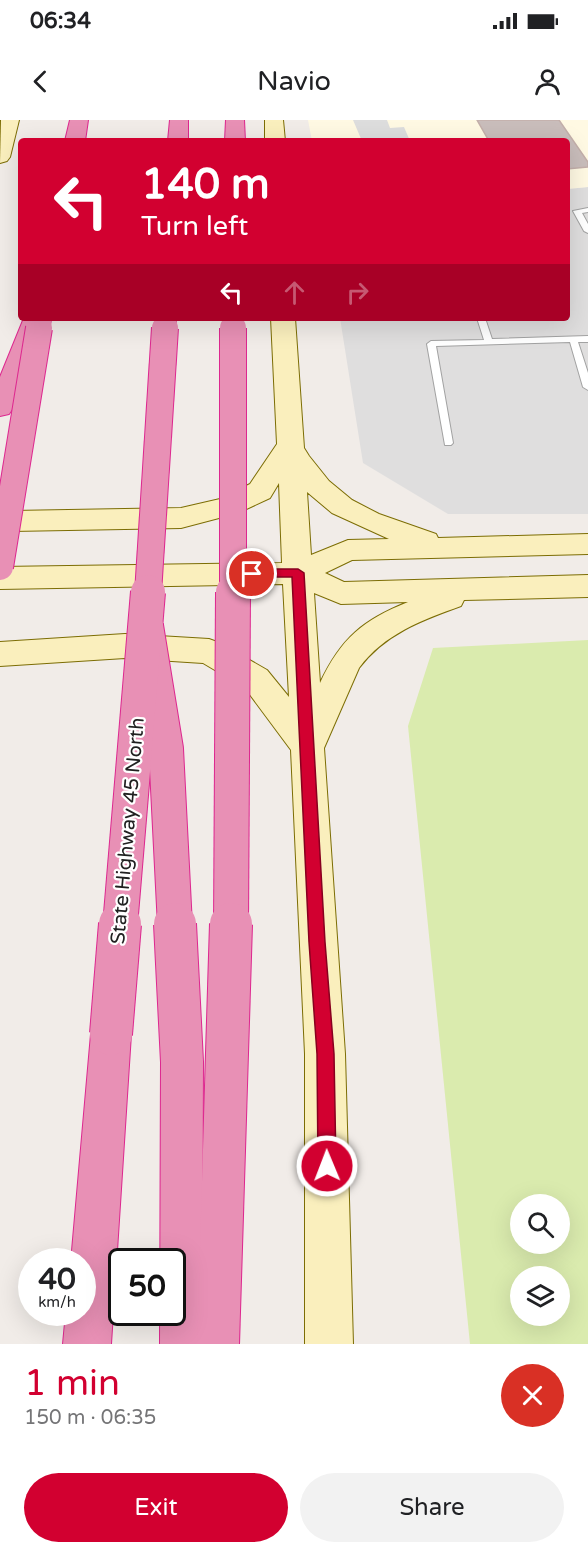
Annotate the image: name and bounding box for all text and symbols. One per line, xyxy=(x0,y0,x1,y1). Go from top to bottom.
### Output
text: 06:34 xyxy=(30,8,91,34)
icon: back xyxy=(24,65,57,98)
text: Navio xyxy=(257,65,331,98)
icon: person xyxy=(531,65,564,98)
text: 140 m xyxy=(141,159,270,210)
icon: left xyxy=(42,162,120,240)
text: Turn left xyxy=(141,210,248,243)
icon: left xyxy=(215,276,248,309)
icon: ahead xyxy=(278,276,311,309)
icon: right xyxy=(341,276,374,309)
pin xyxy=(226,548,277,599)
icon: arrive xyxy=(235,557,268,590)
street label: State Highway 45 North xyxy=(106,717,150,945)
position arrow xyxy=(295,1134,359,1198)
map controls xyxy=(510,1194,570,1326)
button: search xyxy=(510,1194,570,1254)
speed limit sign: 50 xyxy=(108,1248,186,1326)
text: 40 xyxy=(38,1261,76,1298)
button: layers xyxy=(510,1266,570,1326)
text: km/h xyxy=(38,1293,76,1311)
text: 1 min xyxy=(24,1362,120,1405)
button: close xyxy=(501,1364,564,1427)
text: 150 m · 06:35 xyxy=(24,1406,156,1430)
button: Exit xyxy=(24,1473,288,1542)
button: Share xyxy=(300,1473,564,1542)

